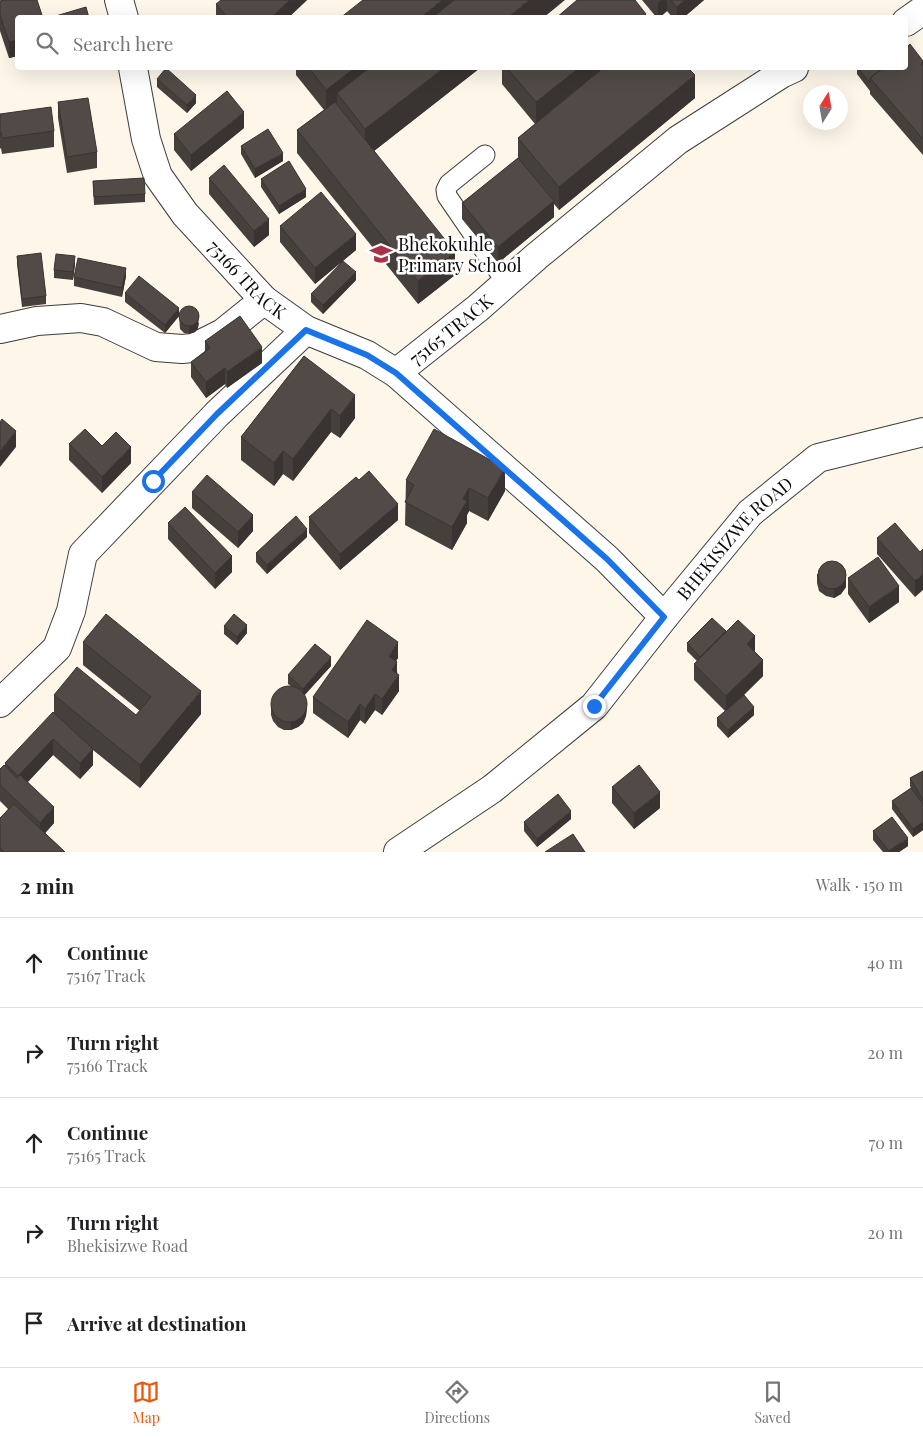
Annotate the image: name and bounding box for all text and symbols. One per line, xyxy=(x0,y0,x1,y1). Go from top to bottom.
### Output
search box xyxy=(15,15,908,70)
icon: search xyxy=(33,29,61,57)
text: Search here xyxy=(73,30,173,56)
north arrow xyxy=(803,85,848,130)
place label: Bhekokuhle Primary School xyxy=(398,232,522,277)
street label: 75166 TRACK xyxy=(203,235,291,324)
school or university icon: Bhekokuhle Primary School xyxy=(368,241,394,267)
street label: 75165 TRACK xyxy=(404,289,498,370)
route start xyxy=(142,470,165,493)
street label: BHEKISIZWE ROAD xyxy=(671,471,798,605)
route end xyxy=(583,695,606,718)
text: 2 min xyxy=(20,871,74,899)
text: Walk · 150 m xyxy=(816,874,903,895)
text: Continue xyxy=(67,939,148,965)
icon: ahead xyxy=(20,949,48,977)
text: 40 m xyxy=(867,952,903,973)
text: 75167 Track xyxy=(67,965,146,986)
text: Turn right xyxy=(67,1029,159,1055)
icon: right xyxy=(20,1039,48,1067)
text: 20 m xyxy=(868,1042,903,1063)
text: 75166 Track xyxy=(67,1055,148,1076)
text: Continue xyxy=(67,1119,148,1145)
icon: ahead xyxy=(20,1129,48,1157)
text: 70 m xyxy=(869,1132,903,1153)
text: 75165 Track xyxy=(67,1145,146,1166)
text: Turn right xyxy=(67,1209,159,1235)
icon: right xyxy=(20,1219,48,1247)
text: 20 m xyxy=(868,1222,903,1243)
text: Bhekisizwe Road xyxy=(67,1235,188,1256)
icon: arrive xyxy=(20,1309,48,1337)
text: Arrive at destination xyxy=(67,1310,247,1336)
tab: Map xyxy=(132,1378,160,1427)
tab: Directions xyxy=(425,1378,490,1427)
tab: Saved xyxy=(754,1378,791,1427)

